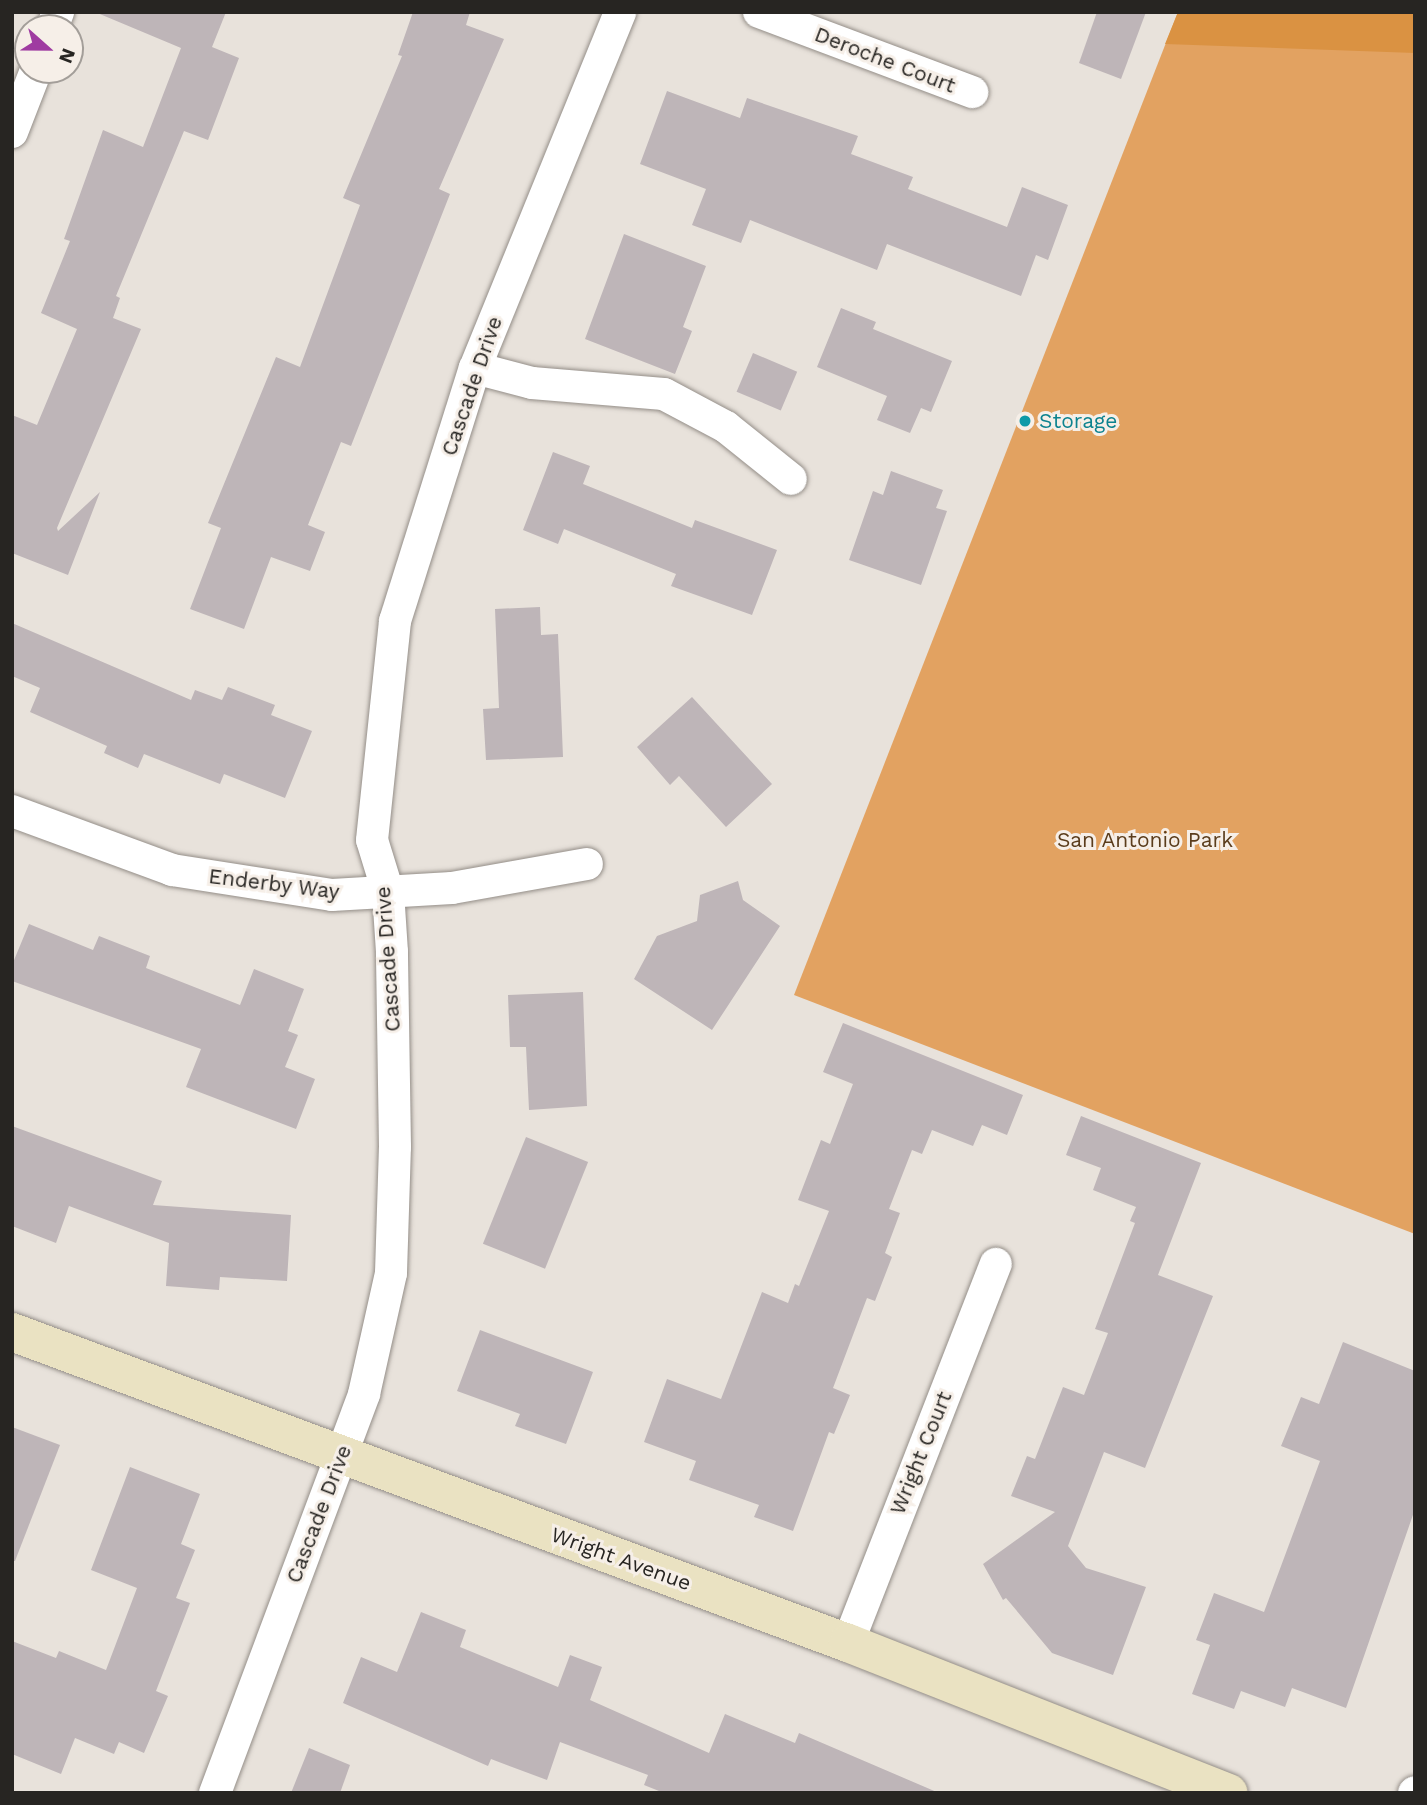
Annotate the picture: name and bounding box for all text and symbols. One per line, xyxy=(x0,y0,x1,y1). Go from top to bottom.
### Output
north arrow xyxy=(14,14,84,84)
street label: Deroche Court xyxy=(811,22,959,98)
text: N xyxy=(54,45,80,67)
street label: Cascade Drive xyxy=(436,313,508,459)
place label: Storage xyxy=(1039,408,1117,434)
marker: Storage xyxy=(1017,413,1033,429)
park label: San Antonio Park xyxy=(1057,827,1233,853)
street label: Enderby Way xyxy=(207,863,341,905)
street label: Cascade Drive xyxy=(370,885,406,1033)
street label: Wright Court xyxy=(885,1388,957,1518)
street label: Cascade Drive xyxy=(281,1441,357,1587)
street label: Wright Avenue xyxy=(547,1522,695,1596)

